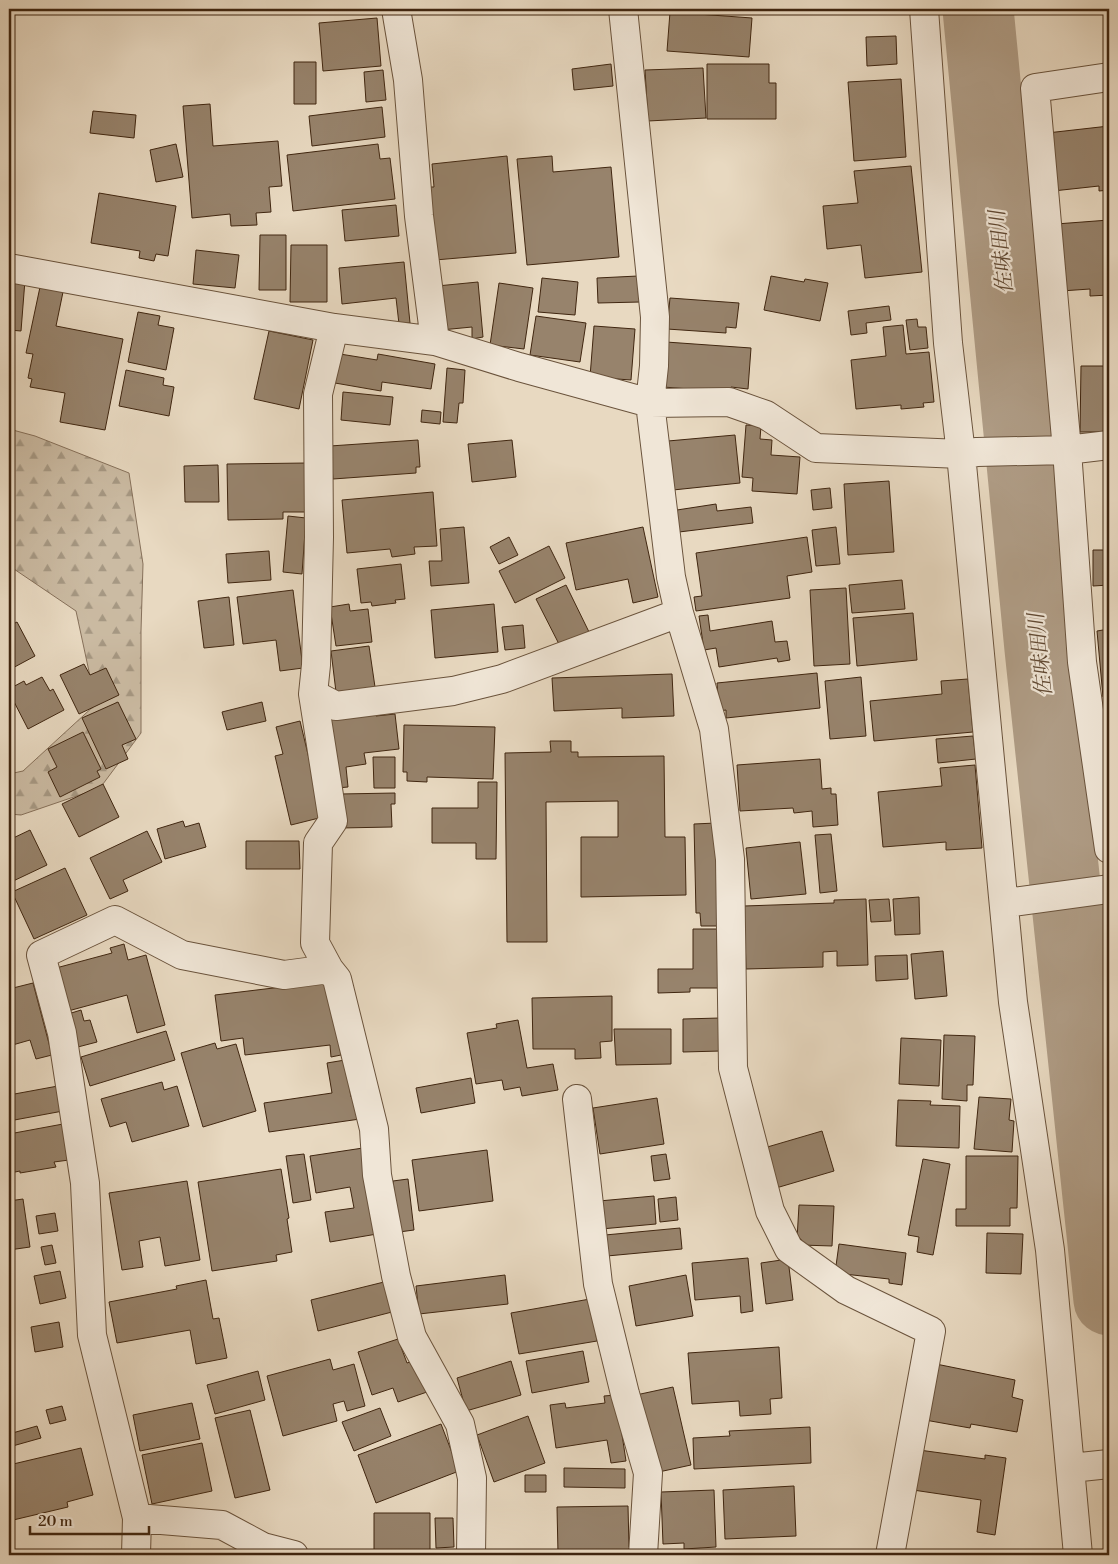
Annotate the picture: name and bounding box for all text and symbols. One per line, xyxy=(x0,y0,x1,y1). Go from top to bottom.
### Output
water label: 佐味田川 xyxy=(984,207,1019,295)
water label: 佐味田川 xyxy=(1023,610,1058,698)
scale bar xyxy=(30,1504,149,1536)
text: 20 m xyxy=(38,1512,73,1531)

